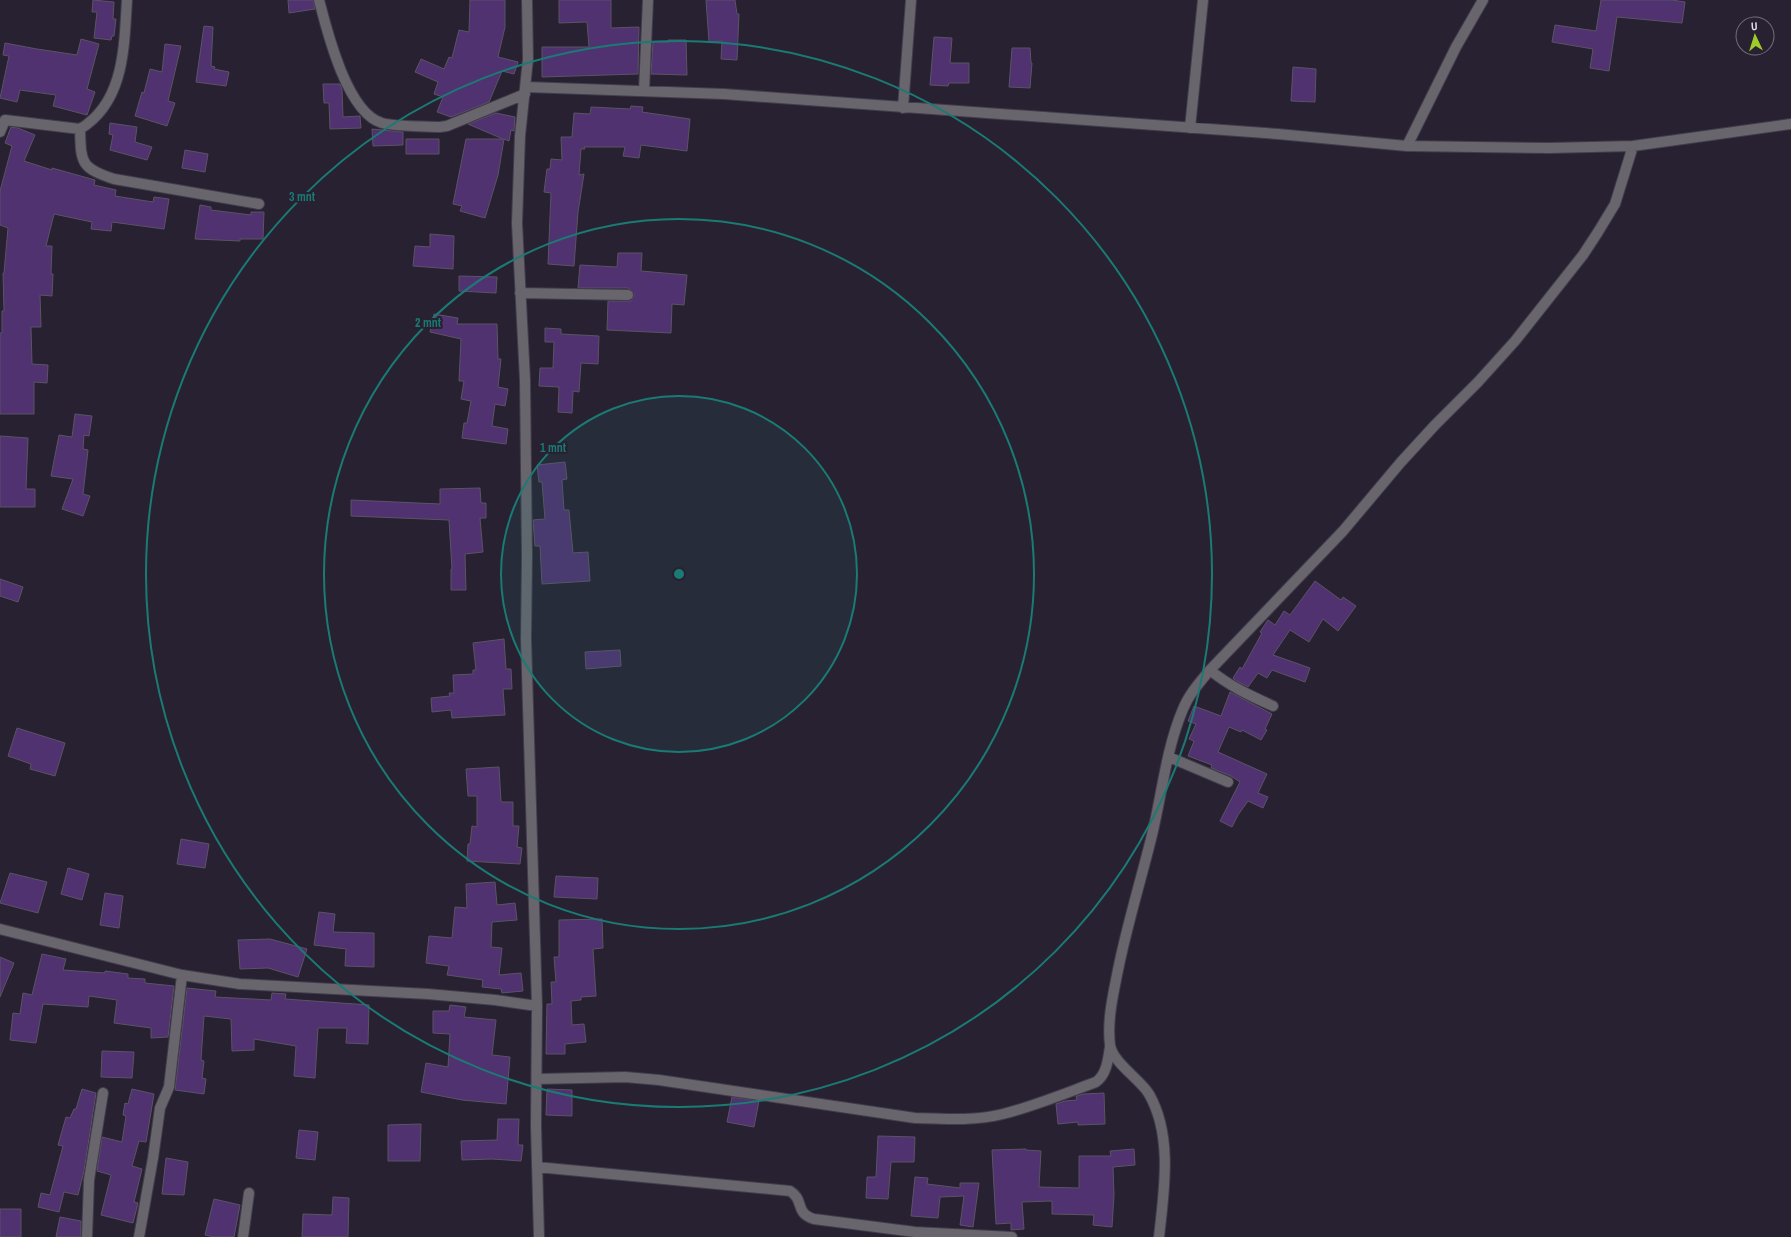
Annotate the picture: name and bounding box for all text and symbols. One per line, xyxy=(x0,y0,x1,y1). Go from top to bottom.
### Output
north arrow xyxy=(1735,16,1775,56)
text: U xyxy=(1751,19,1758,33)
text: 3 mnt xyxy=(289,189,316,205)
text: 2 mnt xyxy=(415,315,442,331)
text: 1 mnt xyxy=(540,440,567,456)
centre of rings xyxy=(672,567,686,581)

